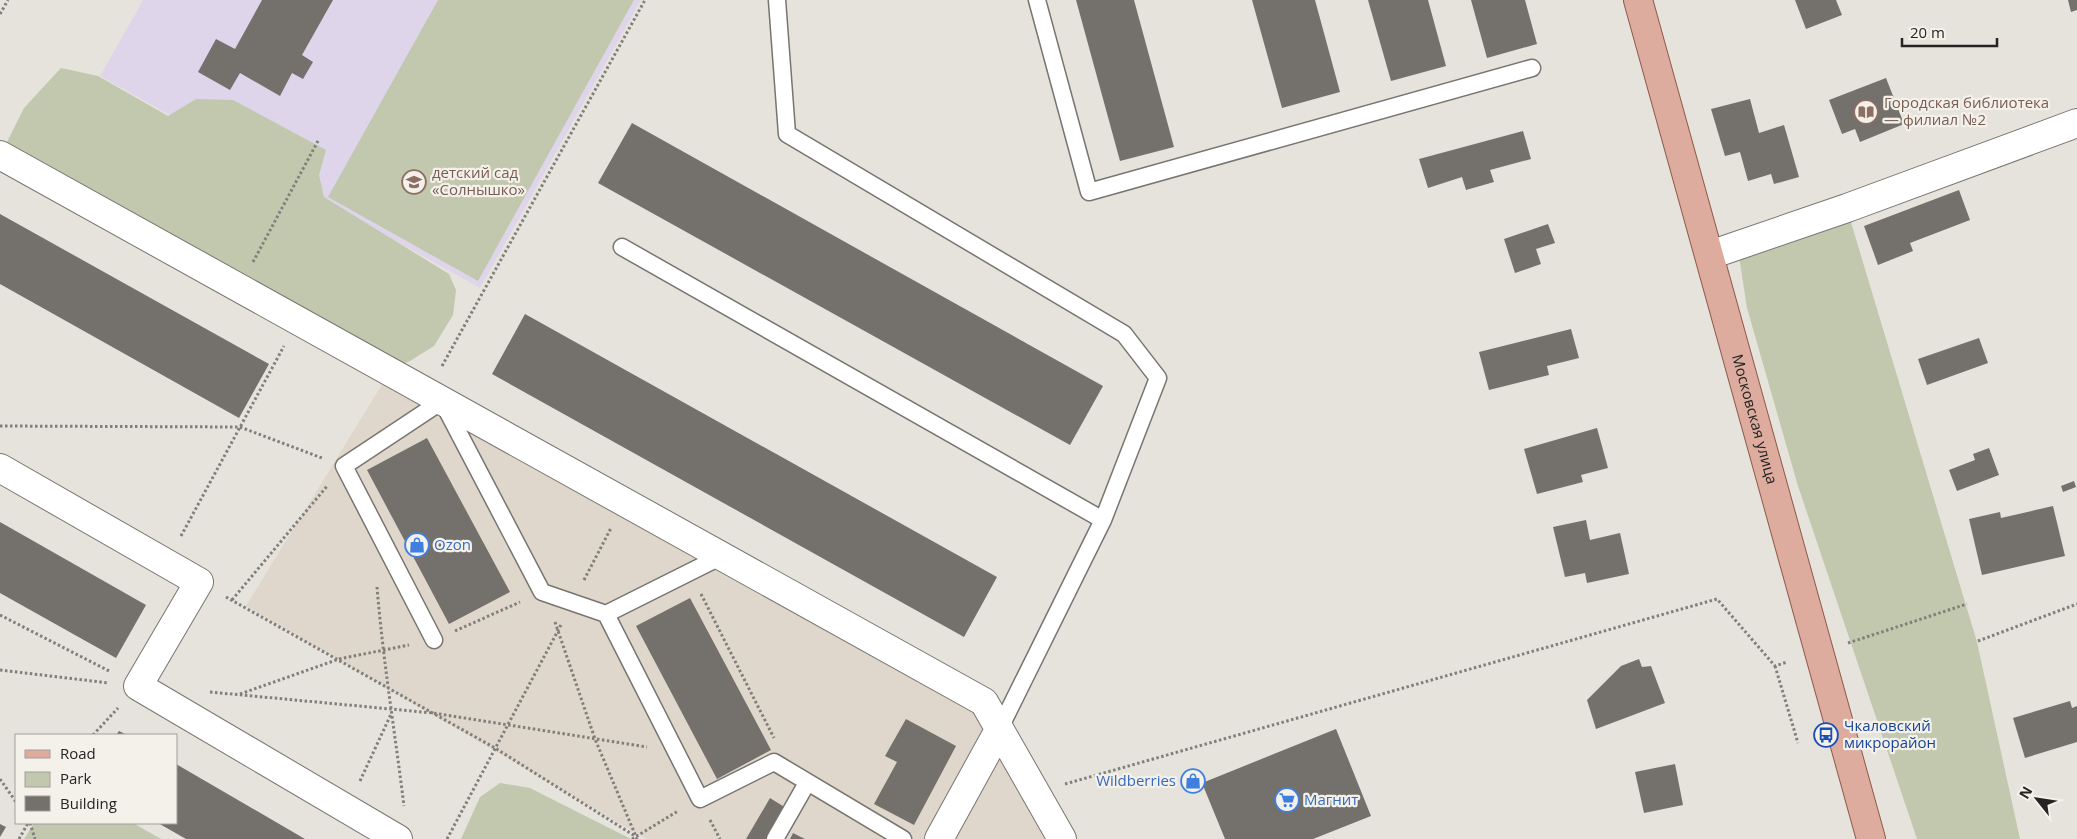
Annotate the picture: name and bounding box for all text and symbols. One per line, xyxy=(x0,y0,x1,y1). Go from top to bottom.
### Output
scale bar xyxy=(1902,15,1997,47)
text: 20 m xyxy=(1910,22,1945,42)
place label: Городская библиотека — филиал №2 xyxy=(1884,92,2049,129)
library icon: Городская библиотека — филиал №2 xyxy=(1853,99,1879,125)
place label: детский сад «Солнышко» xyxy=(432,162,525,199)
school or university icon: детский сад «Солнышко» xyxy=(401,169,427,195)
street label: Московская улица xyxy=(1728,352,1783,486)
shop icon: Ozon xyxy=(404,532,430,558)
place label: Ozon xyxy=(434,534,471,554)
place label: Чкаловский микрорайон xyxy=(1844,715,1936,752)
bus stop icon: Чкаловский микрорайон xyxy=(1813,722,1839,748)
legend xyxy=(15,734,178,824)
text: Road xyxy=(60,743,96,763)
text: Park xyxy=(60,768,91,788)
shop icon: Wildberries xyxy=(1180,768,1206,794)
place label: Wildberries xyxy=(1096,770,1176,790)
north arrow xyxy=(2012,774,2062,824)
text: N xyxy=(2014,783,2036,802)
supermarket icon: Магнит xyxy=(1274,787,1300,813)
place label: Магнит xyxy=(1304,789,1358,809)
text: Building xyxy=(60,793,117,813)

